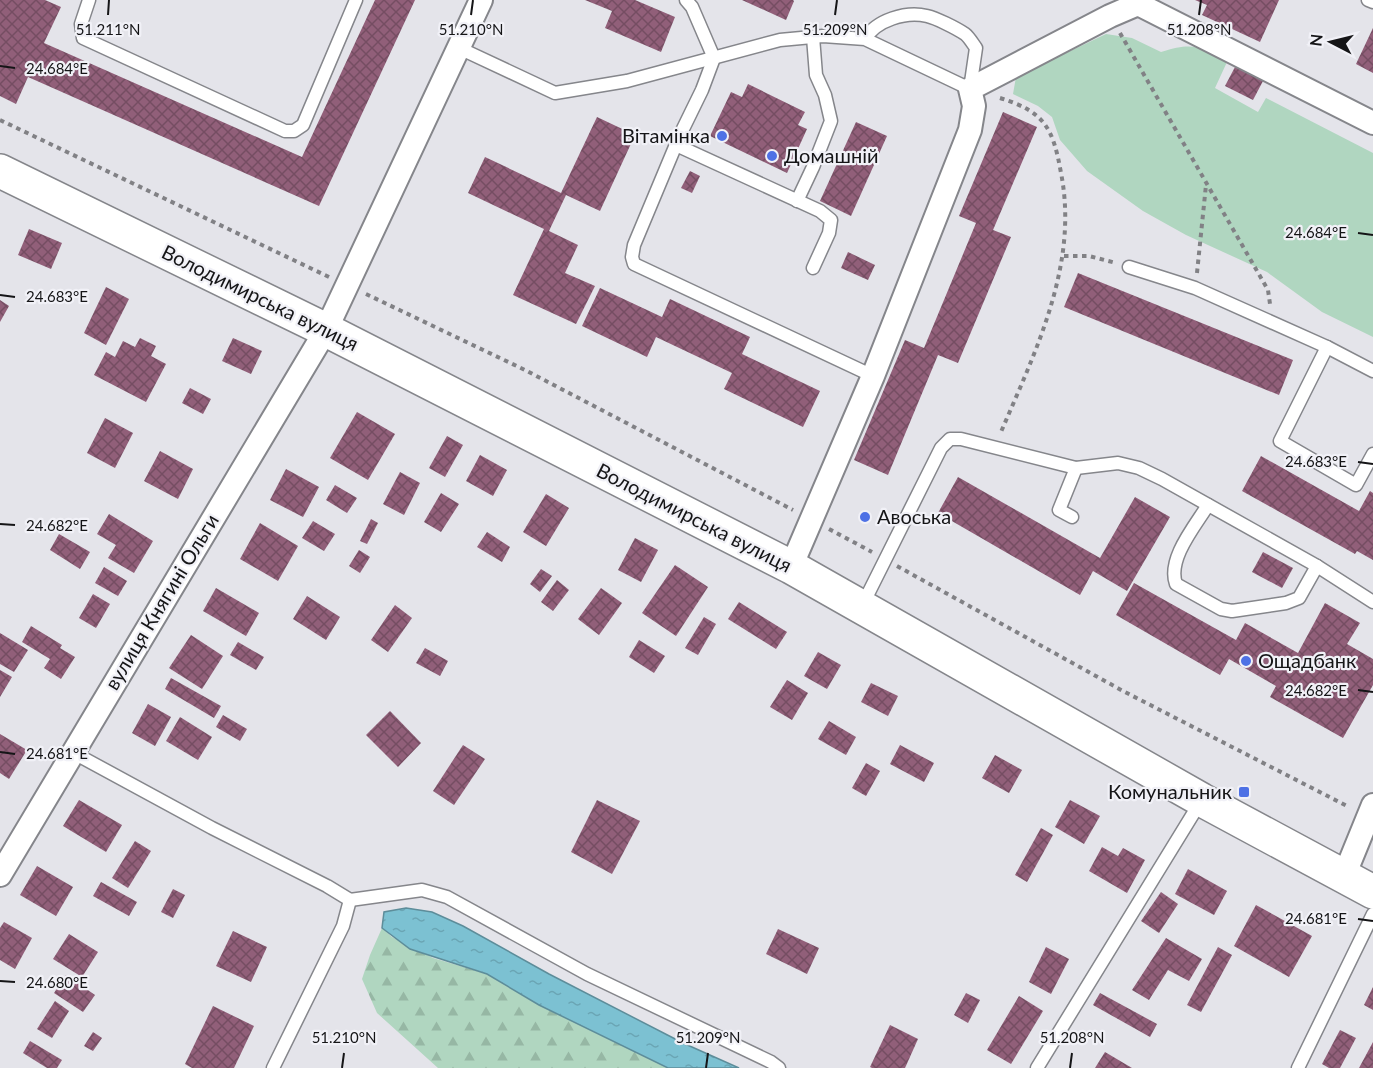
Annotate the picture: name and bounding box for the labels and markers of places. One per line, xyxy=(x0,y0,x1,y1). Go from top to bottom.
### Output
place label: Вітамінка xyxy=(622,123,710,147)
marker: Вітамінка xyxy=(715,129,729,143)
place label: Домашній xyxy=(784,143,879,167)
marker: Домашній xyxy=(765,149,779,163)
place label: Авоська xyxy=(877,504,951,528)
marker: Авоська xyxy=(858,510,872,524)
place label: Ощадбанк xyxy=(1258,648,1357,672)
marker: Ощадбанк xyxy=(1239,654,1253,668)
place label: Комунальник xyxy=(1108,779,1233,803)
marker: Комунальник xyxy=(1237,785,1251,799)

